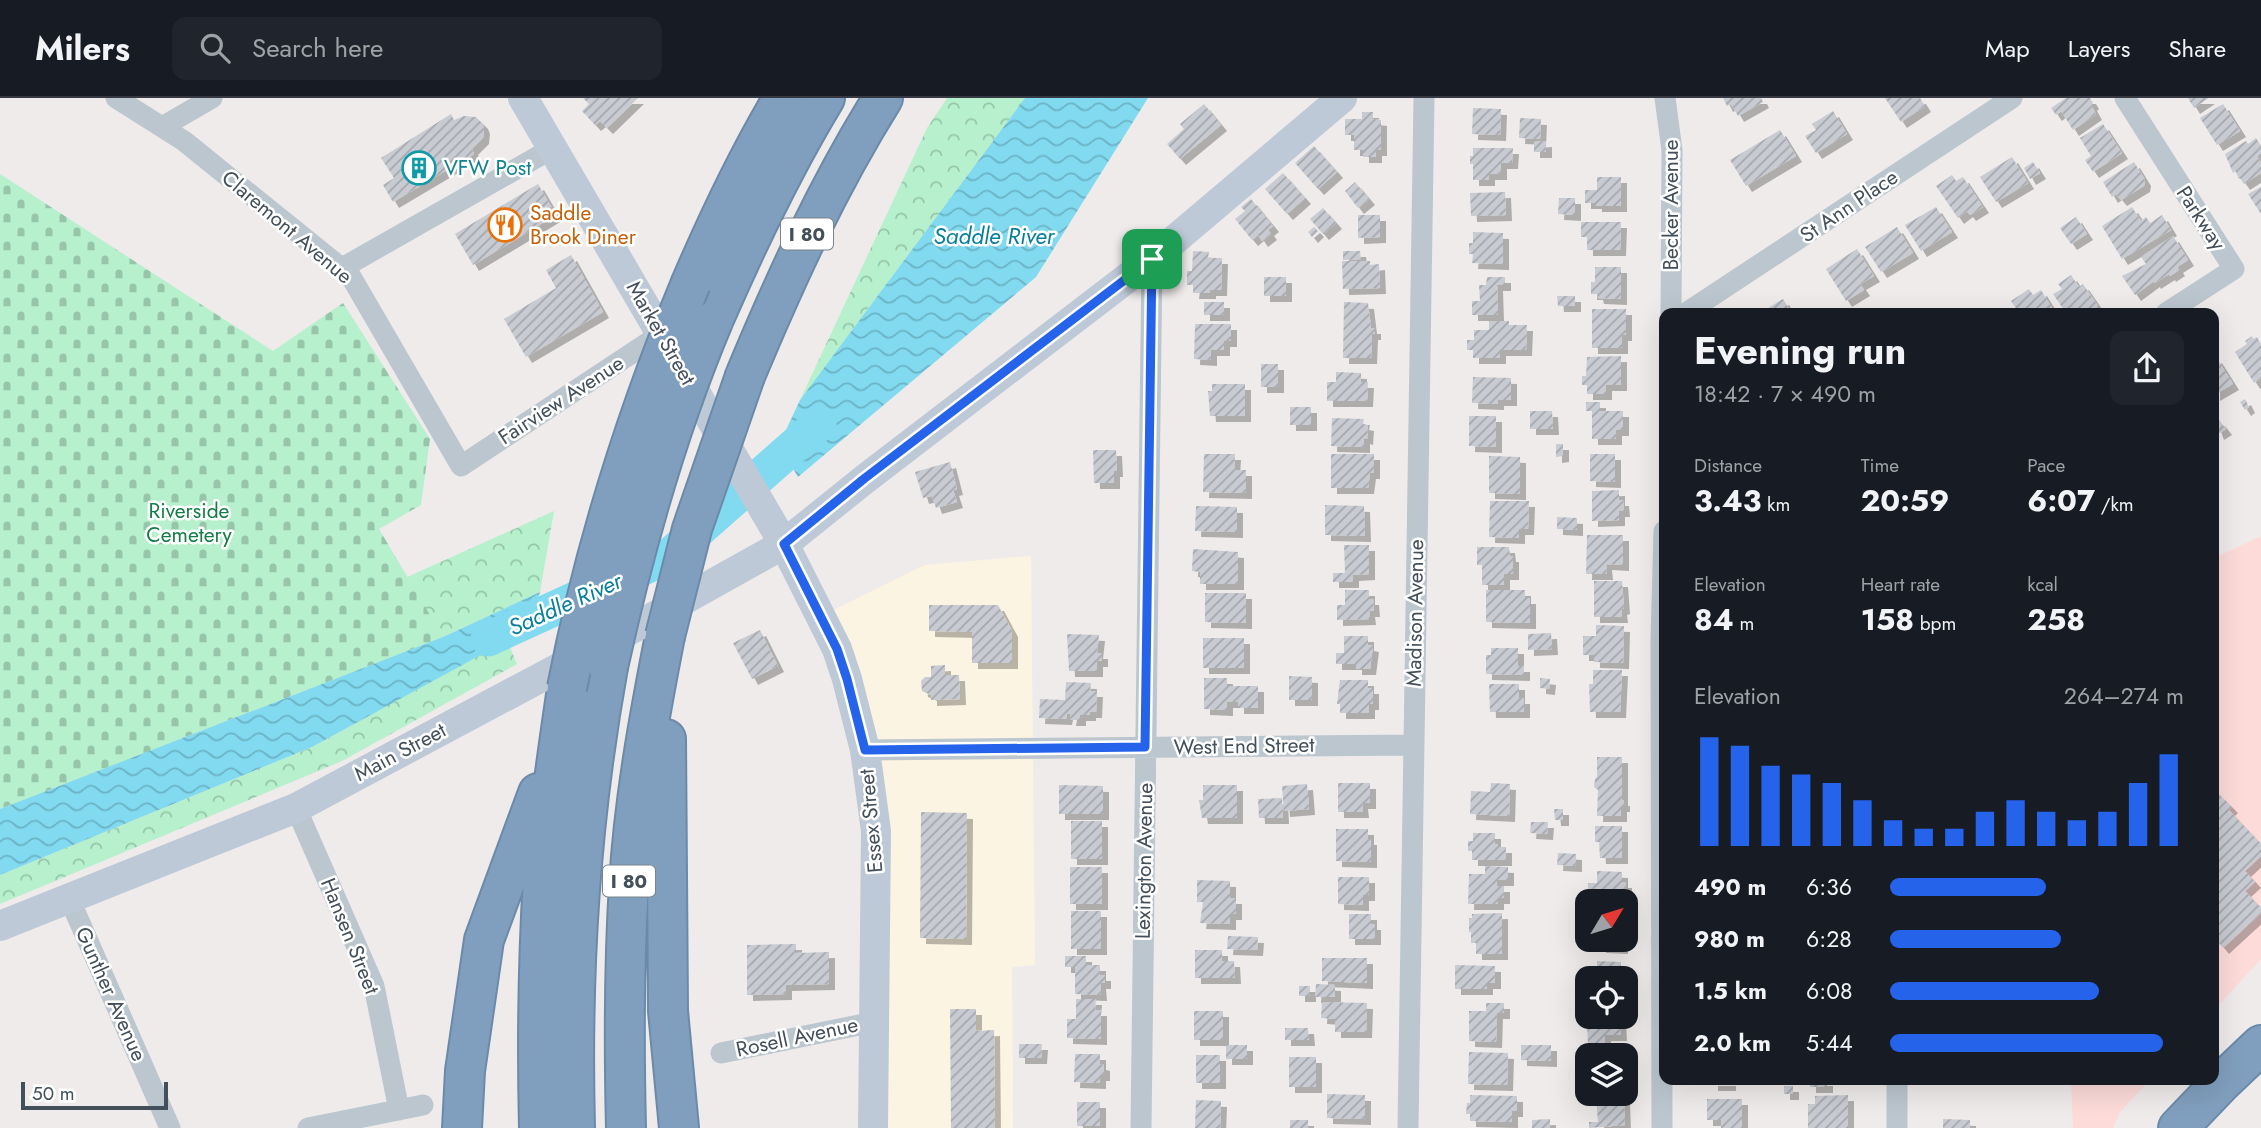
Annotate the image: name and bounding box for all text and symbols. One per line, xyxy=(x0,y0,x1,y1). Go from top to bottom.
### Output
search box xyxy=(172,17,662,80)
text: Milers xyxy=(35,25,130,72)
icon: search xyxy=(196,29,234,67)
text: Search here xyxy=(252,29,383,67)
text: Map xyxy=(1985,31,2030,66)
text: Layers xyxy=(2068,31,2130,66)
text: Share xyxy=(2168,31,2226,66)
street label: Becker Avenue xyxy=(1656,139,1686,271)
building icon: VFW Post xyxy=(400,149,438,187)
place label: VFW Post xyxy=(444,153,531,183)
street label: St Ann Place xyxy=(1794,162,1904,250)
street label: Claremont Avenue xyxy=(215,163,359,291)
street label: Parkway xyxy=(2169,180,2233,257)
place label: Saddle Brook Diner xyxy=(530,198,637,252)
restaurant icon: Saddle Brook Diner xyxy=(486,206,524,244)
road number: I 80 xyxy=(781,218,833,250)
water label: Saddle River xyxy=(934,219,1056,253)
pin xyxy=(1122,229,1182,289)
icon: arrive xyxy=(1133,240,1171,278)
street label: Market Street xyxy=(619,275,703,391)
text: Evening run xyxy=(1694,323,1906,378)
button: share xyxy=(2110,331,2184,405)
street label: Fairview Avenue xyxy=(492,348,630,452)
text: 18:42 · 7 × 490 m xyxy=(1694,377,1876,411)
text: Distance xyxy=(1694,452,1762,479)
text: Time xyxy=(1861,452,1899,479)
text: Pace xyxy=(2027,452,2065,479)
text: 3.43 xyxy=(1694,479,1761,522)
text: 20:59 xyxy=(1861,479,1949,522)
text: 6:07 xyxy=(2027,479,2095,522)
text: km xyxy=(1761,491,1790,518)
text: /km xyxy=(2095,491,2134,518)
park label: Riverside Cemetery xyxy=(146,496,232,550)
street label: Madison Avenue xyxy=(1399,539,1431,687)
water label: Saddle River xyxy=(503,563,628,644)
text: Elevation xyxy=(1694,571,1766,598)
text: Heart rate xyxy=(1861,571,1940,598)
text: kcal xyxy=(2027,571,2058,598)
text: 84 xyxy=(1694,598,1734,641)
text: 158 xyxy=(1861,598,1914,641)
text: 258 xyxy=(2027,598,2085,641)
text: m xyxy=(1734,610,1754,637)
text: bpm xyxy=(1914,610,1956,637)
text: Elevation xyxy=(1694,679,1781,713)
text: 264–274 m xyxy=(2064,679,2184,713)
street label: Main Street xyxy=(349,715,451,789)
street label: West End Street xyxy=(1173,730,1315,762)
street label: Essex Street xyxy=(852,768,890,874)
street label: Lexington Avenue xyxy=(1128,782,1160,939)
road number: I 80 xyxy=(603,866,655,896)
text: 490 m xyxy=(1694,870,1766,904)
text: 6:36 xyxy=(1806,870,1852,904)
street label: Hansen Street xyxy=(313,873,387,999)
north arrow xyxy=(1575,889,1638,952)
map controls xyxy=(1575,889,1638,1106)
street label: Gunther Avenue xyxy=(68,922,154,1066)
text: 980 m xyxy=(1694,922,1765,956)
text: 6:28 xyxy=(1806,922,1852,956)
button: locate xyxy=(1575,966,1638,1029)
text: 1.5 km xyxy=(1694,974,1767,1008)
text: 6:08 xyxy=(1806,974,1853,1008)
street label: Rosell Avenue xyxy=(733,1009,861,1065)
text: 2.0 km xyxy=(1694,1026,1771,1060)
text: 5:44 xyxy=(1806,1026,1853,1060)
button: layers xyxy=(1575,1043,1638,1106)
scale bar xyxy=(21,1079,168,1111)
text: 50 m xyxy=(32,1080,75,1107)

